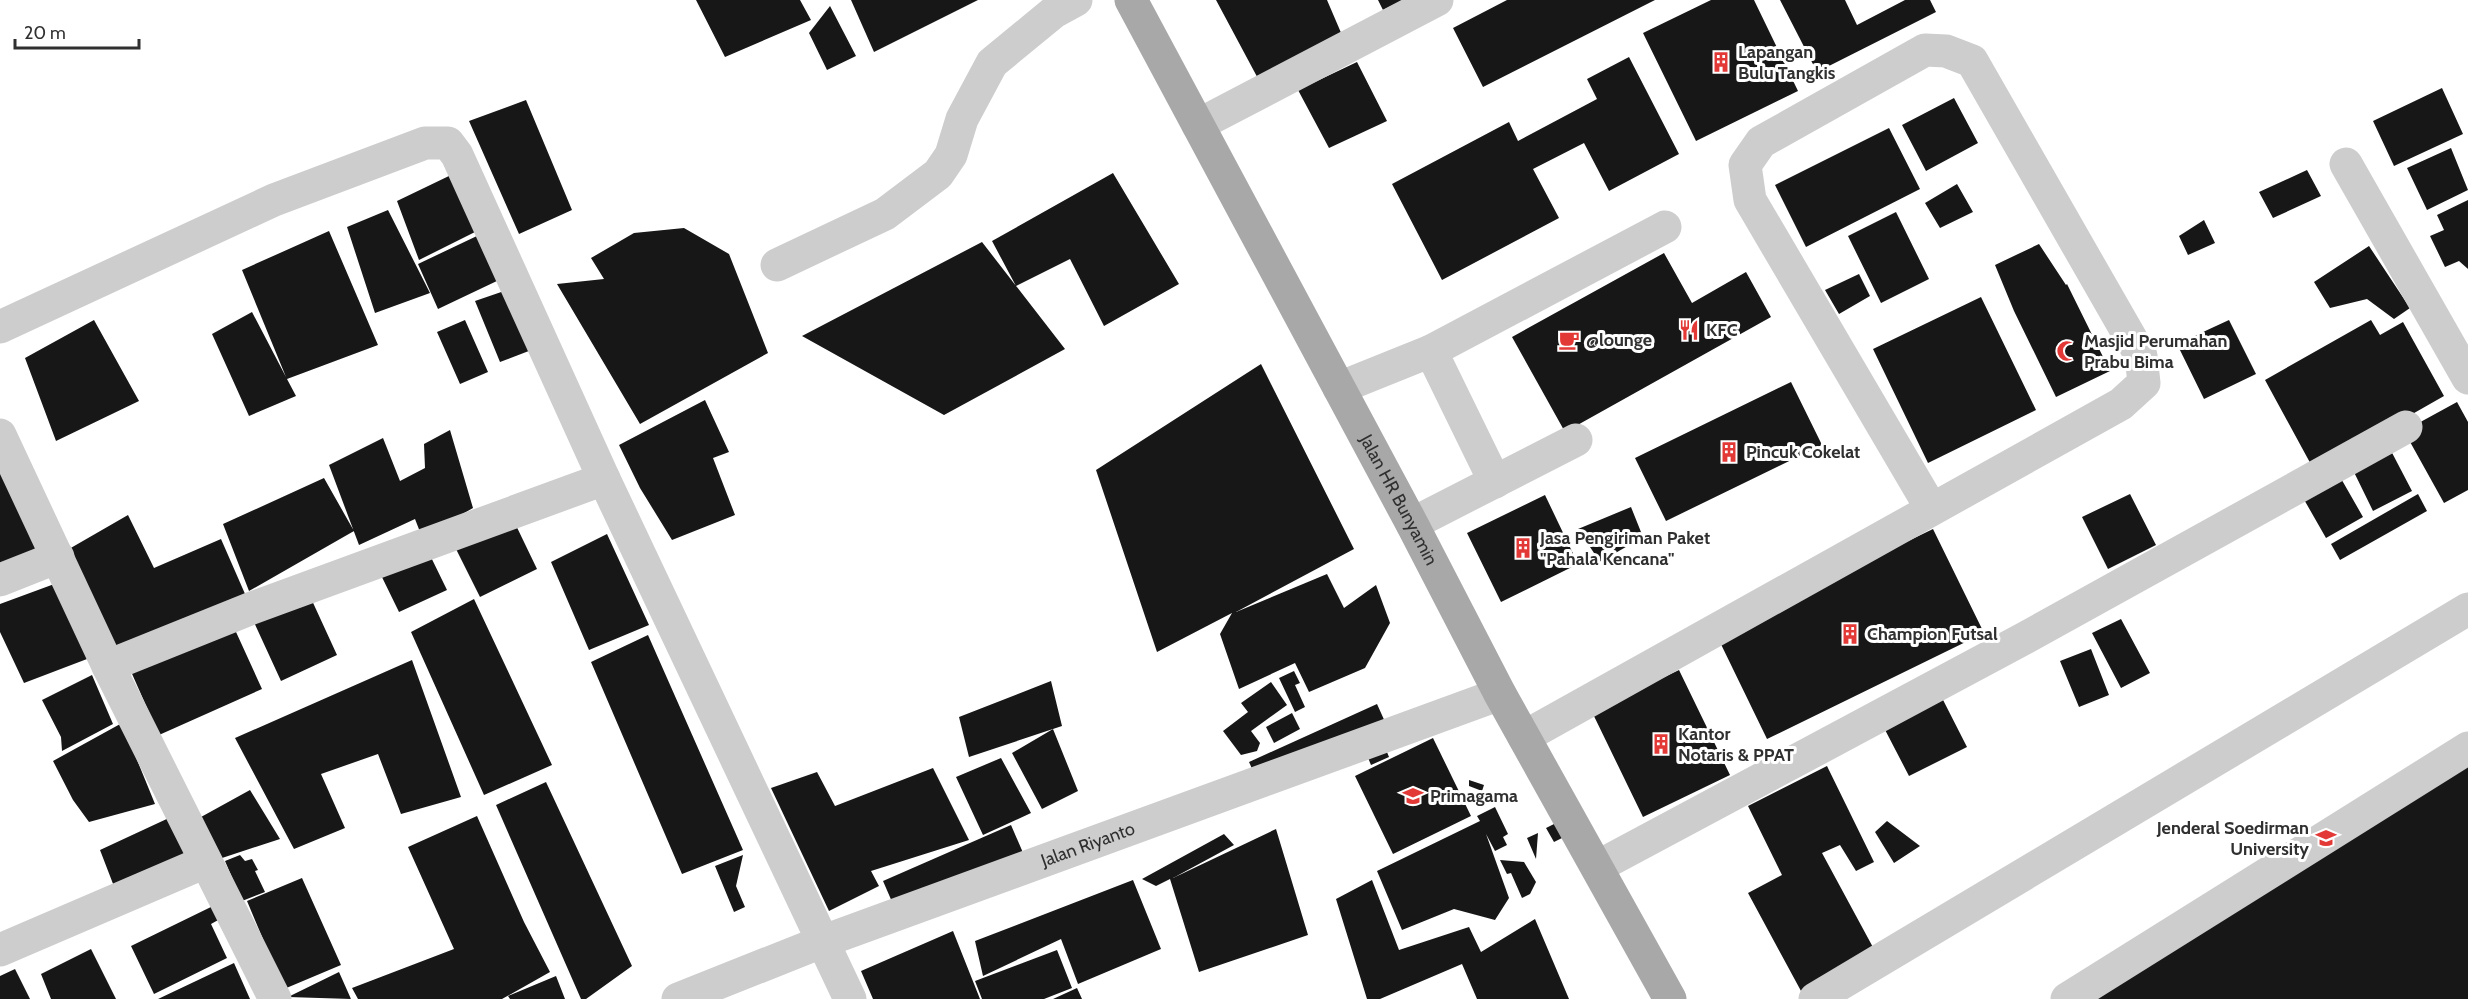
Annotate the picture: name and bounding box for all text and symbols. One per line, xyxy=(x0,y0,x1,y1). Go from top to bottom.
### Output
scale bar xyxy=(15,12,140,50)
text: 20 m xyxy=(24,22,66,44)
place label: Lapangan Bulu Tangkis xyxy=(1738,41,1836,84)
building icon: Lapangan Bulu Tangkis xyxy=(1709,50,1733,74)
restaurant icon: KFC xyxy=(1677,318,1701,342)
place label: KFC xyxy=(1706,319,1738,341)
cafe icon: @lounge xyxy=(1557,328,1581,352)
place label: @lounge xyxy=(1586,329,1652,351)
place label: Masjid Perumahan Prabu Bima xyxy=(2084,330,2228,373)
mosque icon: Masjid Perumahan Prabu Bima xyxy=(2055,339,2079,363)
street label: Jalan HR Bunyamin xyxy=(1355,430,1442,569)
building icon: Pincuk Cokelat xyxy=(1717,440,1741,464)
place label: Pincuk Cokelat xyxy=(1746,441,1860,463)
place label: Jasa Pengiriman Paket "Pahala Kencana" xyxy=(1539,527,1710,570)
building icon: Jasa Pengiriman Paket "Pahala Kencana" xyxy=(1511,536,1535,560)
building icon: Champion Futsal xyxy=(1838,622,1862,646)
place label: Champion Futsal xyxy=(1867,623,1998,645)
place label: Kantor Notaris & PPAT xyxy=(1678,723,1794,766)
building icon: Kantor Notaris & PPAT xyxy=(1649,732,1673,756)
school or university icon: Primagama xyxy=(1401,784,1425,808)
place label: Primagama xyxy=(1430,785,1518,807)
street label: Jalan Riyanto xyxy=(1037,817,1138,872)
place label: Jenderal Soedirman University xyxy=(2156,817,2309,860)
school or university icon: Jenderal Soedirman University xyxy=(2314,826,2338,850)

